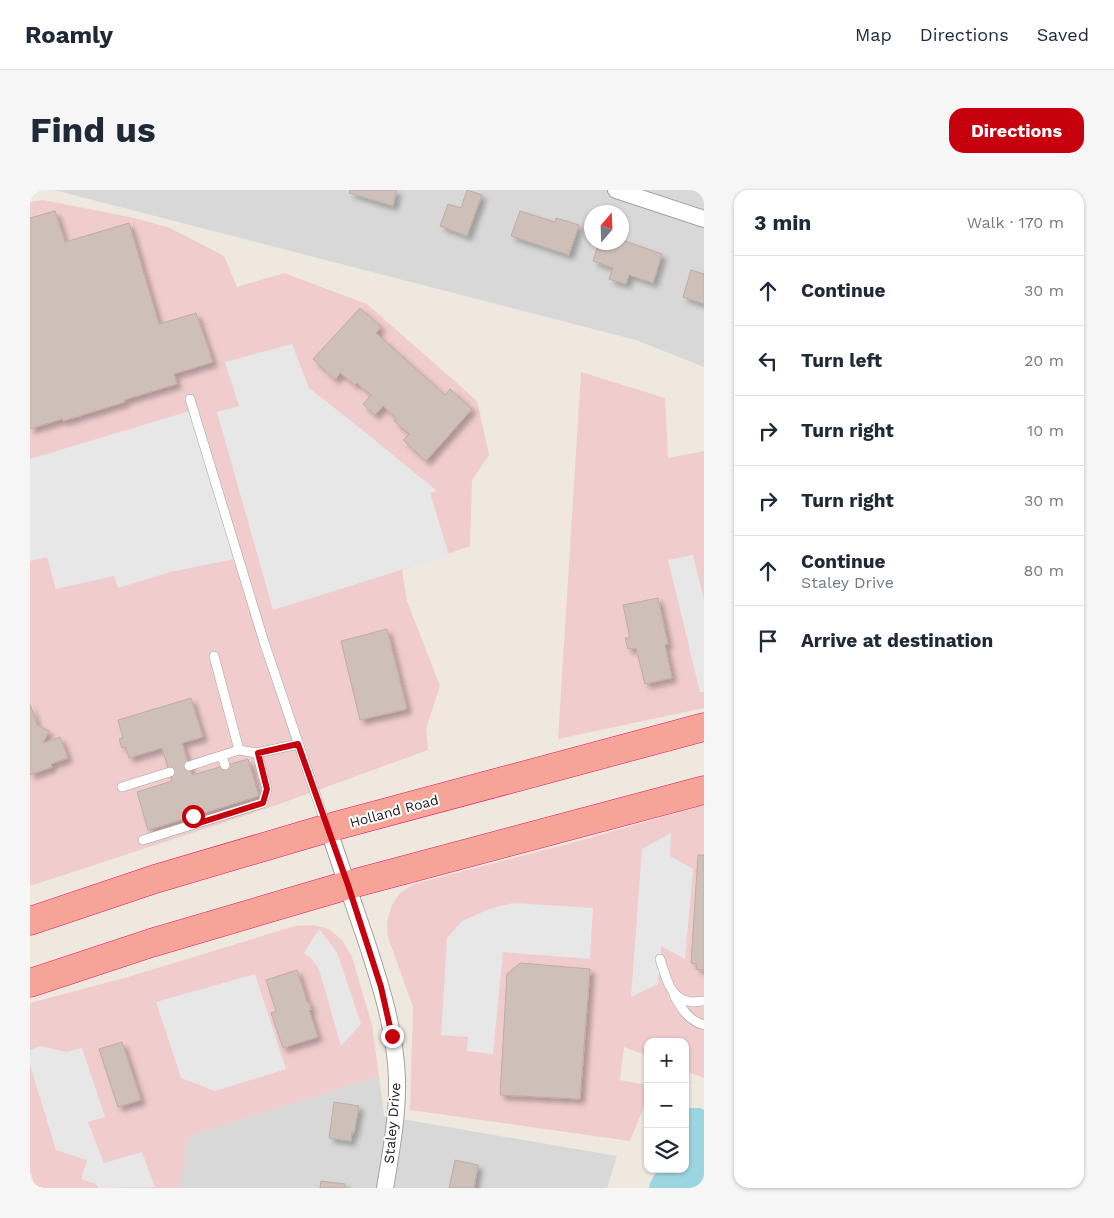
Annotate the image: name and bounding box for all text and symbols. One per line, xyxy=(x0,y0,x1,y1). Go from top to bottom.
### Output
text: Roamly xyxy=(25,21,113,49)
text: Map xyxy=(855,24,892,45)
text: Directions xyxy=(920,24,1009,45)
text: Saved xyxy=(1037,24,1089,45)
button: Directions xyxy=(949,108,1084,153)
text: Find us xyxy=(30,109,156,151)
north arrow xyxy=(584,205,629,250)
text: 3 min xyxy=(754,210,811,235)
text: Walk · 170 m xyxy=(967,213,1064,232)
icon: ahead xyxy=(754,277,782,305)
text: Continue xyxy=(801,279,885,302)
text: 30 m xyxy=(1024,281,1064,300)
icon: left xyxy=(754,347,782,375)
text: Turn left xyxy=(801,349,882,372)
text: 20 m xyxy=(1024,351,1064,370)
icon: right xyxy=(754,417,782,445)
text: Turn right xyxy=(801,419,894,442)
text: 10 m xyxy=(1027,421,1064,440)
icon: right xyxy=(754,487,782,515)
text: Turn right xyxy=(801,489,894,512)
text: 30 m xyxy=(1024,491,1064,510)
text: Continue xyxy=(801,550,885,573)
icon: ahead xyxy=(754,557,782,585)
text: 80 m xyxy=(1023,561,1064,580)
text: Staley Drive xyxy=(801,573,894,592)
icon: arrive xyxy=(754,627,782,655)
text: Arrive at destination xyxy=(801,629,993,652)
street label: Holland Road xyxy=(348,791,440,831)
route start xyxy=(182,805,205,828)
route end xyxy=(381,1025,404,1048)
map controls xyxy=(644,1038,689,1173)
button: + xyxy=(644,1038,689,1083)
street label: Staley Drive xyxy=(380,1082,404,1164)
button: − xyxy=(644,1083,689,1128)
button: layers xyxy=(644,1128,689,1173)

